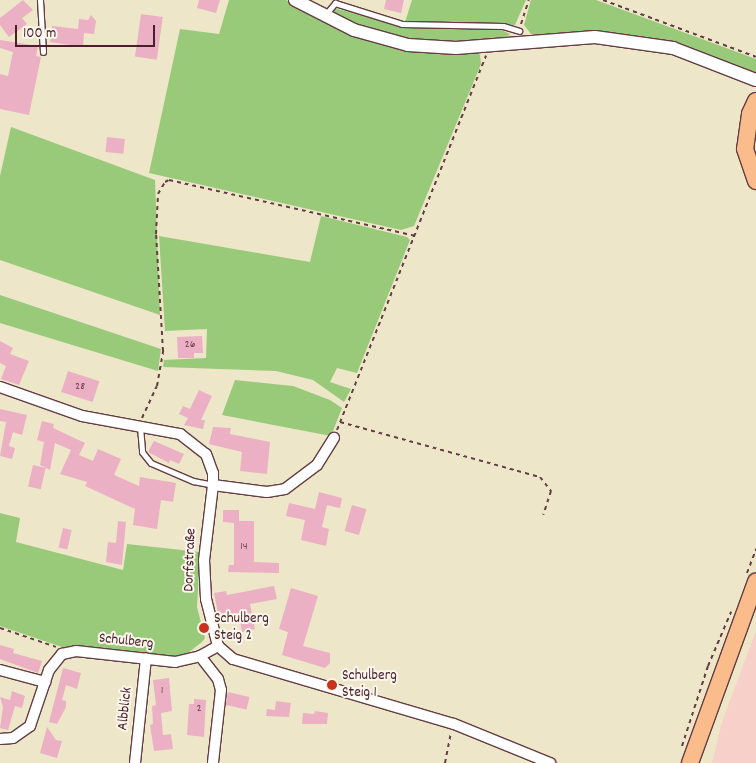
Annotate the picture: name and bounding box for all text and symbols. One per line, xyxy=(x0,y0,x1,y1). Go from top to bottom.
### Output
scale bar xyxy=(18,15,158,47)
text: 100 m xyxy=(23,23,56,45)
house number: 26 xyxy=(184,338,196,352)
house number: 28 xyxy=(75,380,85,394)
street label: Dorfstraße xyxy=(181,528,201,592)
house number: 14 xyxy=(240,540,248,554)
place label: Schulberg Steig 2 xyxy=(214,610,269,645)
marker: Schulberg Steig 2 xyxy=(198,622,210,634)
street label: Schulberg xyxy=(98,630,154,654)
place label: Schulberg Steig 1 xyxy=(342,667,397,702)
marker: Schulberg Steig 1 xyxy=(326,679,338,691)
house number: 1 xyxy=(161,684,163,698)
street label: Albblick xyxy=(115,687,137,731)
house number: 2 xyxy=(196,702,202,716)

